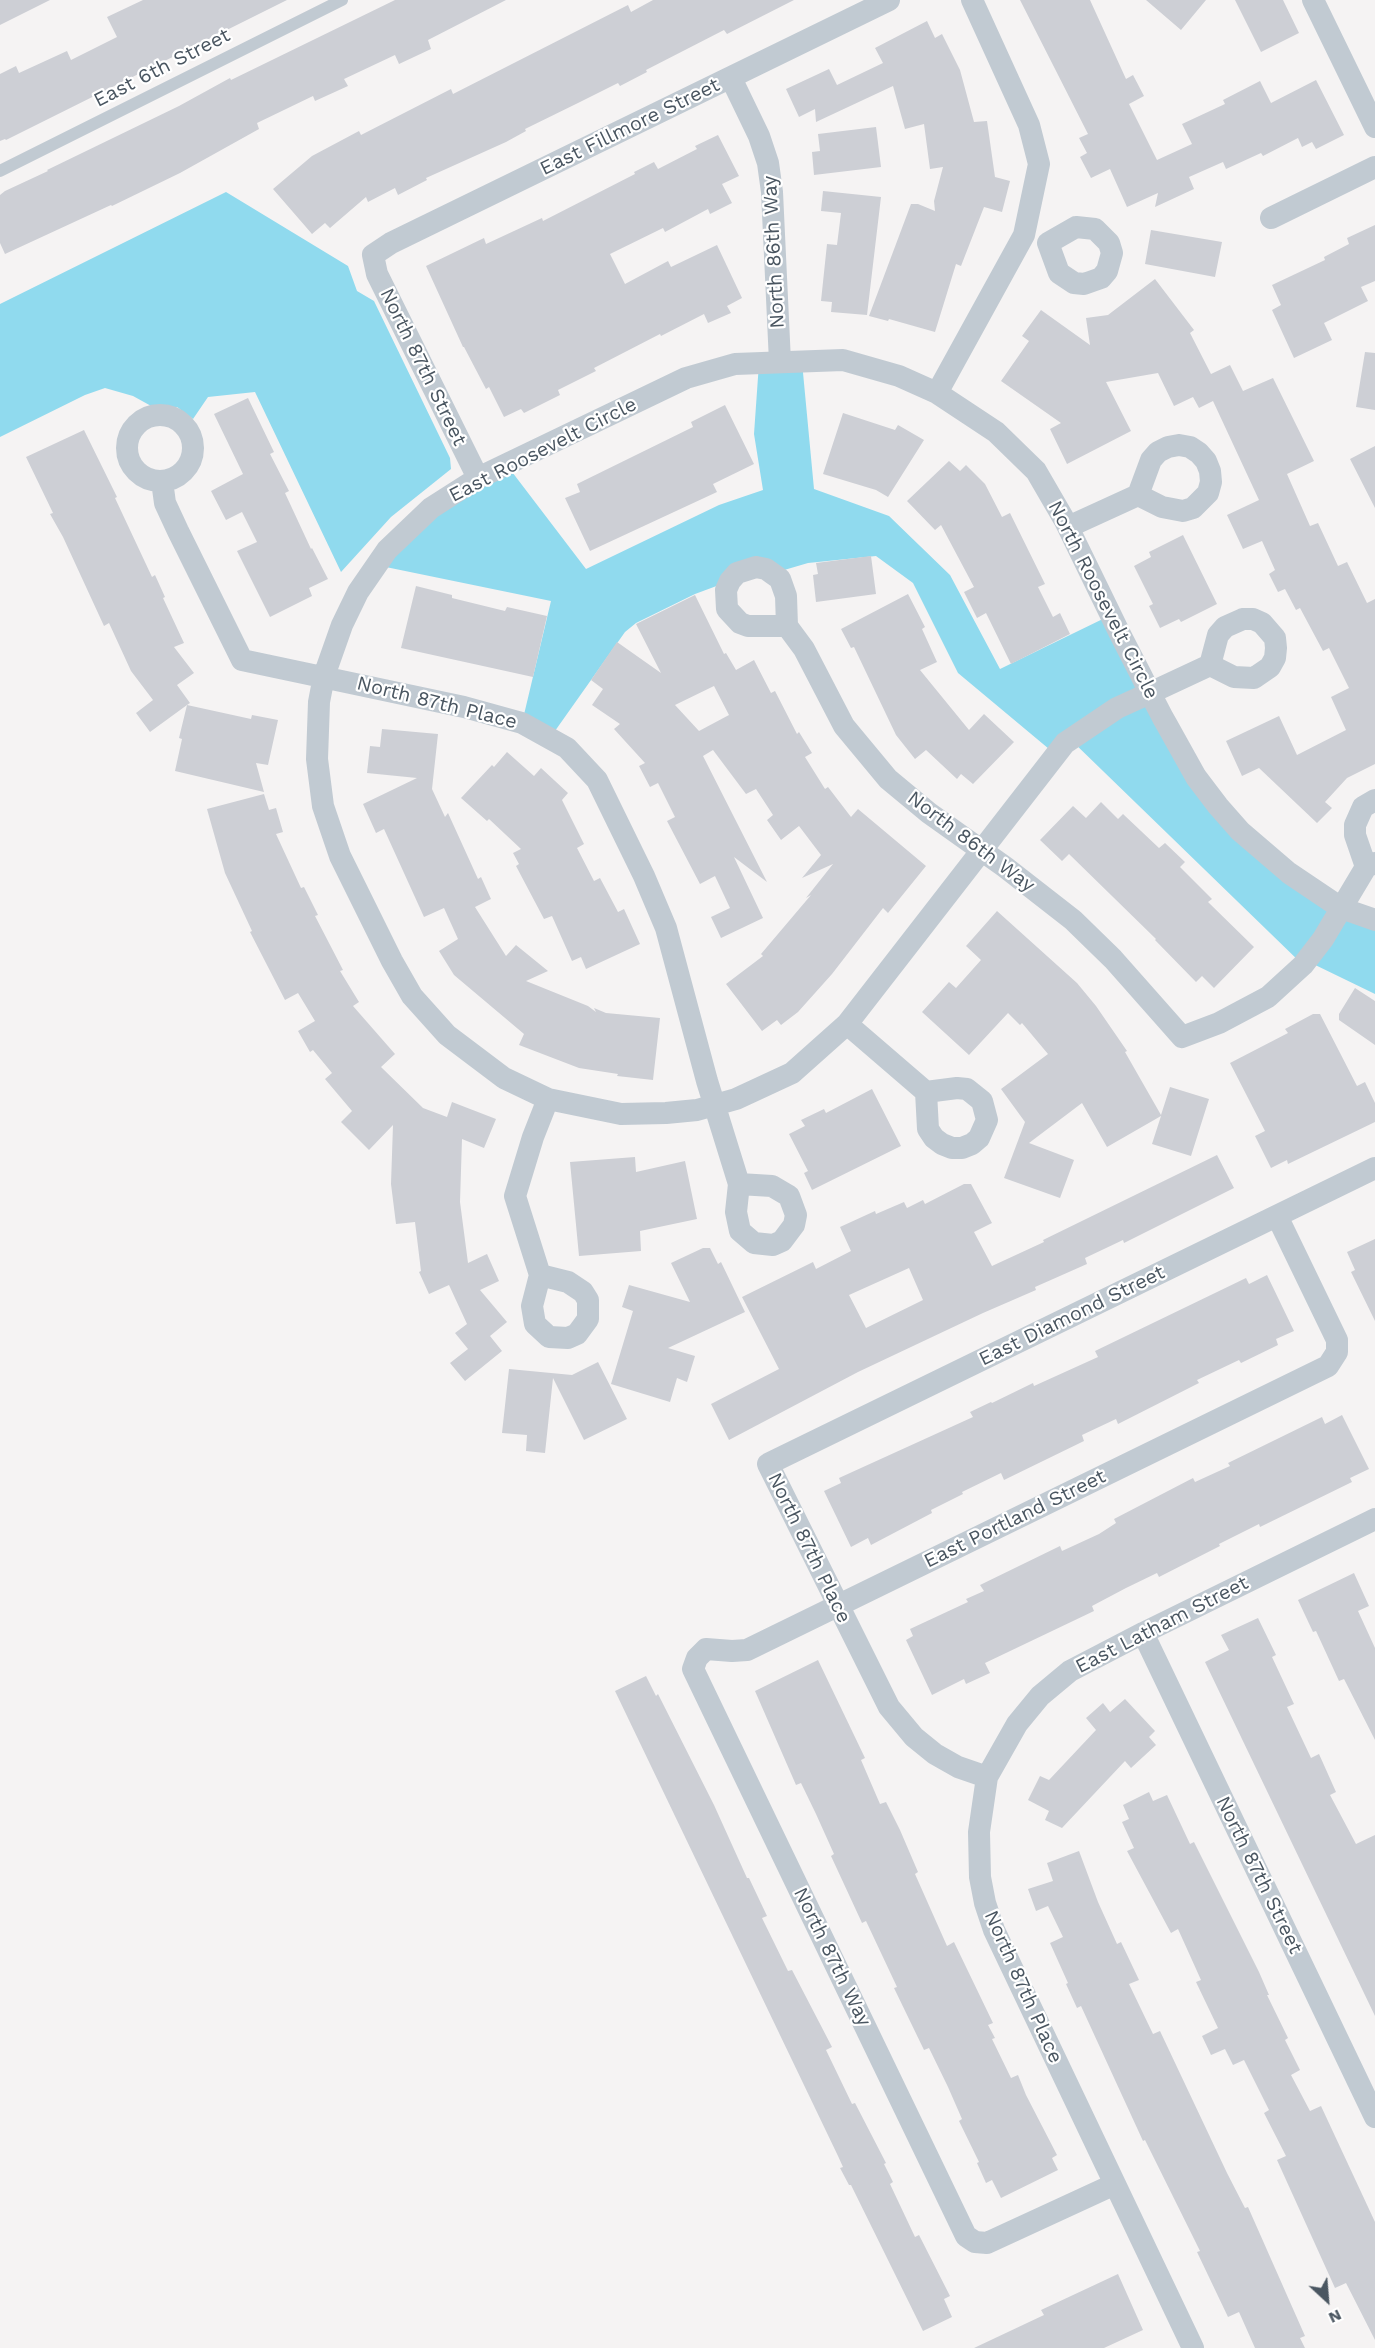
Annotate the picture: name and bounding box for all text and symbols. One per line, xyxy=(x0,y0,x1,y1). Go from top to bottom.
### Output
street label: East 6th Street xyxy=(90,23,234,113)
street label: East Fillmore Street xyxy=(536,73,724,181)
street label: North 86th Way xyxy=(758,175,790,329)
street label: North 87th Street xyxy=(374,284,472,450)
street label: East Roosevelt Circle xyxy=(445,392,641,508)
street label: North Roosevelt Circle xyxy=(1043,497,1163,703)
street label: North 87th Place xyxy=(354,671,520,735)
street label: North 86th Way xyxy=(903,786,1039,898)
street label: East Diamond Street xyxy=(975,1261,1169,1371)
street label: East Portland Street xyxy=(920,1465,1110,1573)
street label: North 87th Place xyxy=(762,1469,856,1627)
street label: East Latham Street xyxy=(1072,1571,1252,1679)
street label: North 87th Street xyxy=(1210,1792,1308,1958)
street label: North 87th Way xyxy=(788,1884,876,2030)
street label: North 87th Place xyxy=(979,1907,1067,2067)
north arrow xyxy=(1297,2270,1357,2330)
text: N xyxy=(1326,2305,1345,2328)

